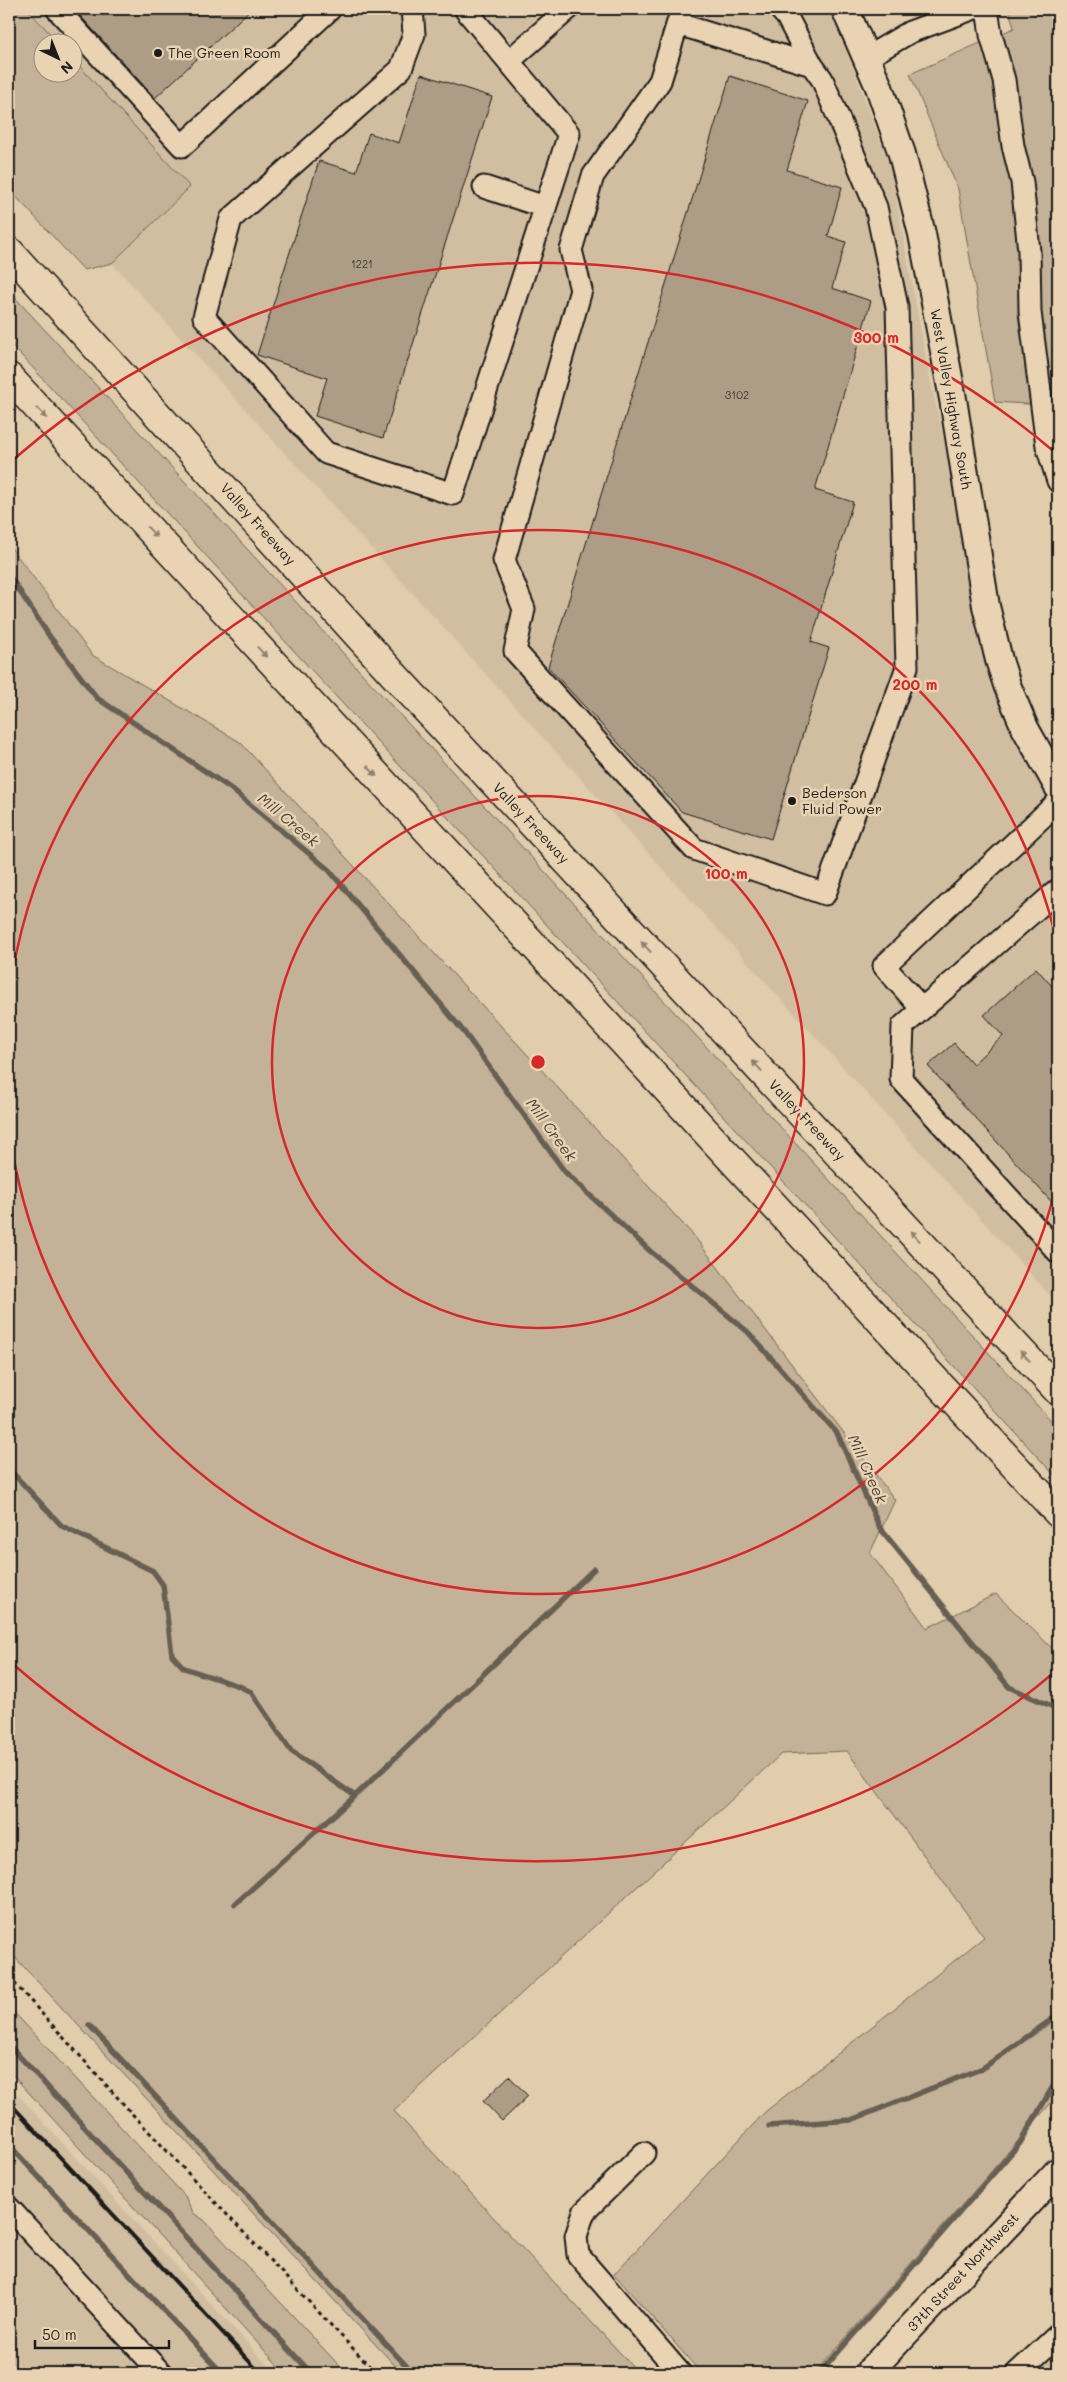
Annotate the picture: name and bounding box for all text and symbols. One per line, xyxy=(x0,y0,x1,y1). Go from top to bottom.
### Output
north arrow xyxy=(32,32,82,82)
place label: The Green Room xyxy=(168,43,281,62)
marker: The Green Room xyxy=(152,47,164,59)
text: N xyxy=(57,57,78,78)
house number: 1221 xyxy=(351,256,373,271)
street label: West Valley Highway South xyxy=(926,307,977,491)
text: 300 m xyxy=(853,327,899,347)
house number: 3102 xyxy=(725,387,749,402)
one-way arrow xyxy=(36,406,48,418)
street label: Valley Freeway xyxy=(216,479,300,569)
one-way arrow xyxy=(146,526,158,538)
one-way arrow xyxy=(256,645,268,657)
text: 200 m xyxy=(893,674,938,694)
one-way arrow xyxy=(366,764,378,776)
street label: Valley Freeway xyxy=(489,778,574,867)
place label: Bederson Fluid Power xyxy=(802,783,882,818)
water label: Mill Creek xyxy=(254,788,324,851)
marker: Bederson Fluid Power xyxy=(786,795,798,807)
text: 100 m xyxy=(704,863,748,883)
one-way arrow xyxy=(640,941,652,953)
centre of rings xyxy=(529,1053,547,1071)
one-way arrow xyxy=(751,1060,762,1072)
street label: Valley Freeway xyxy=(765,1075,850,1164)
water label: Mill Creek xyxy=(522,1094,582,1166)
one-way arrow xyxy=(909,1231,921,1243)
one-way arrow xyxy=(1019,1350,1031,1362)
water label: Mill Creek xyxy=(844,1431,892,1507)
street label: 37th Street Northwest xyxy=(903,2208,1023,2335)
scale bar xyxy=(35,2317,169,2349)
text: 50 m xyxy=(42,2324,77,2344)

